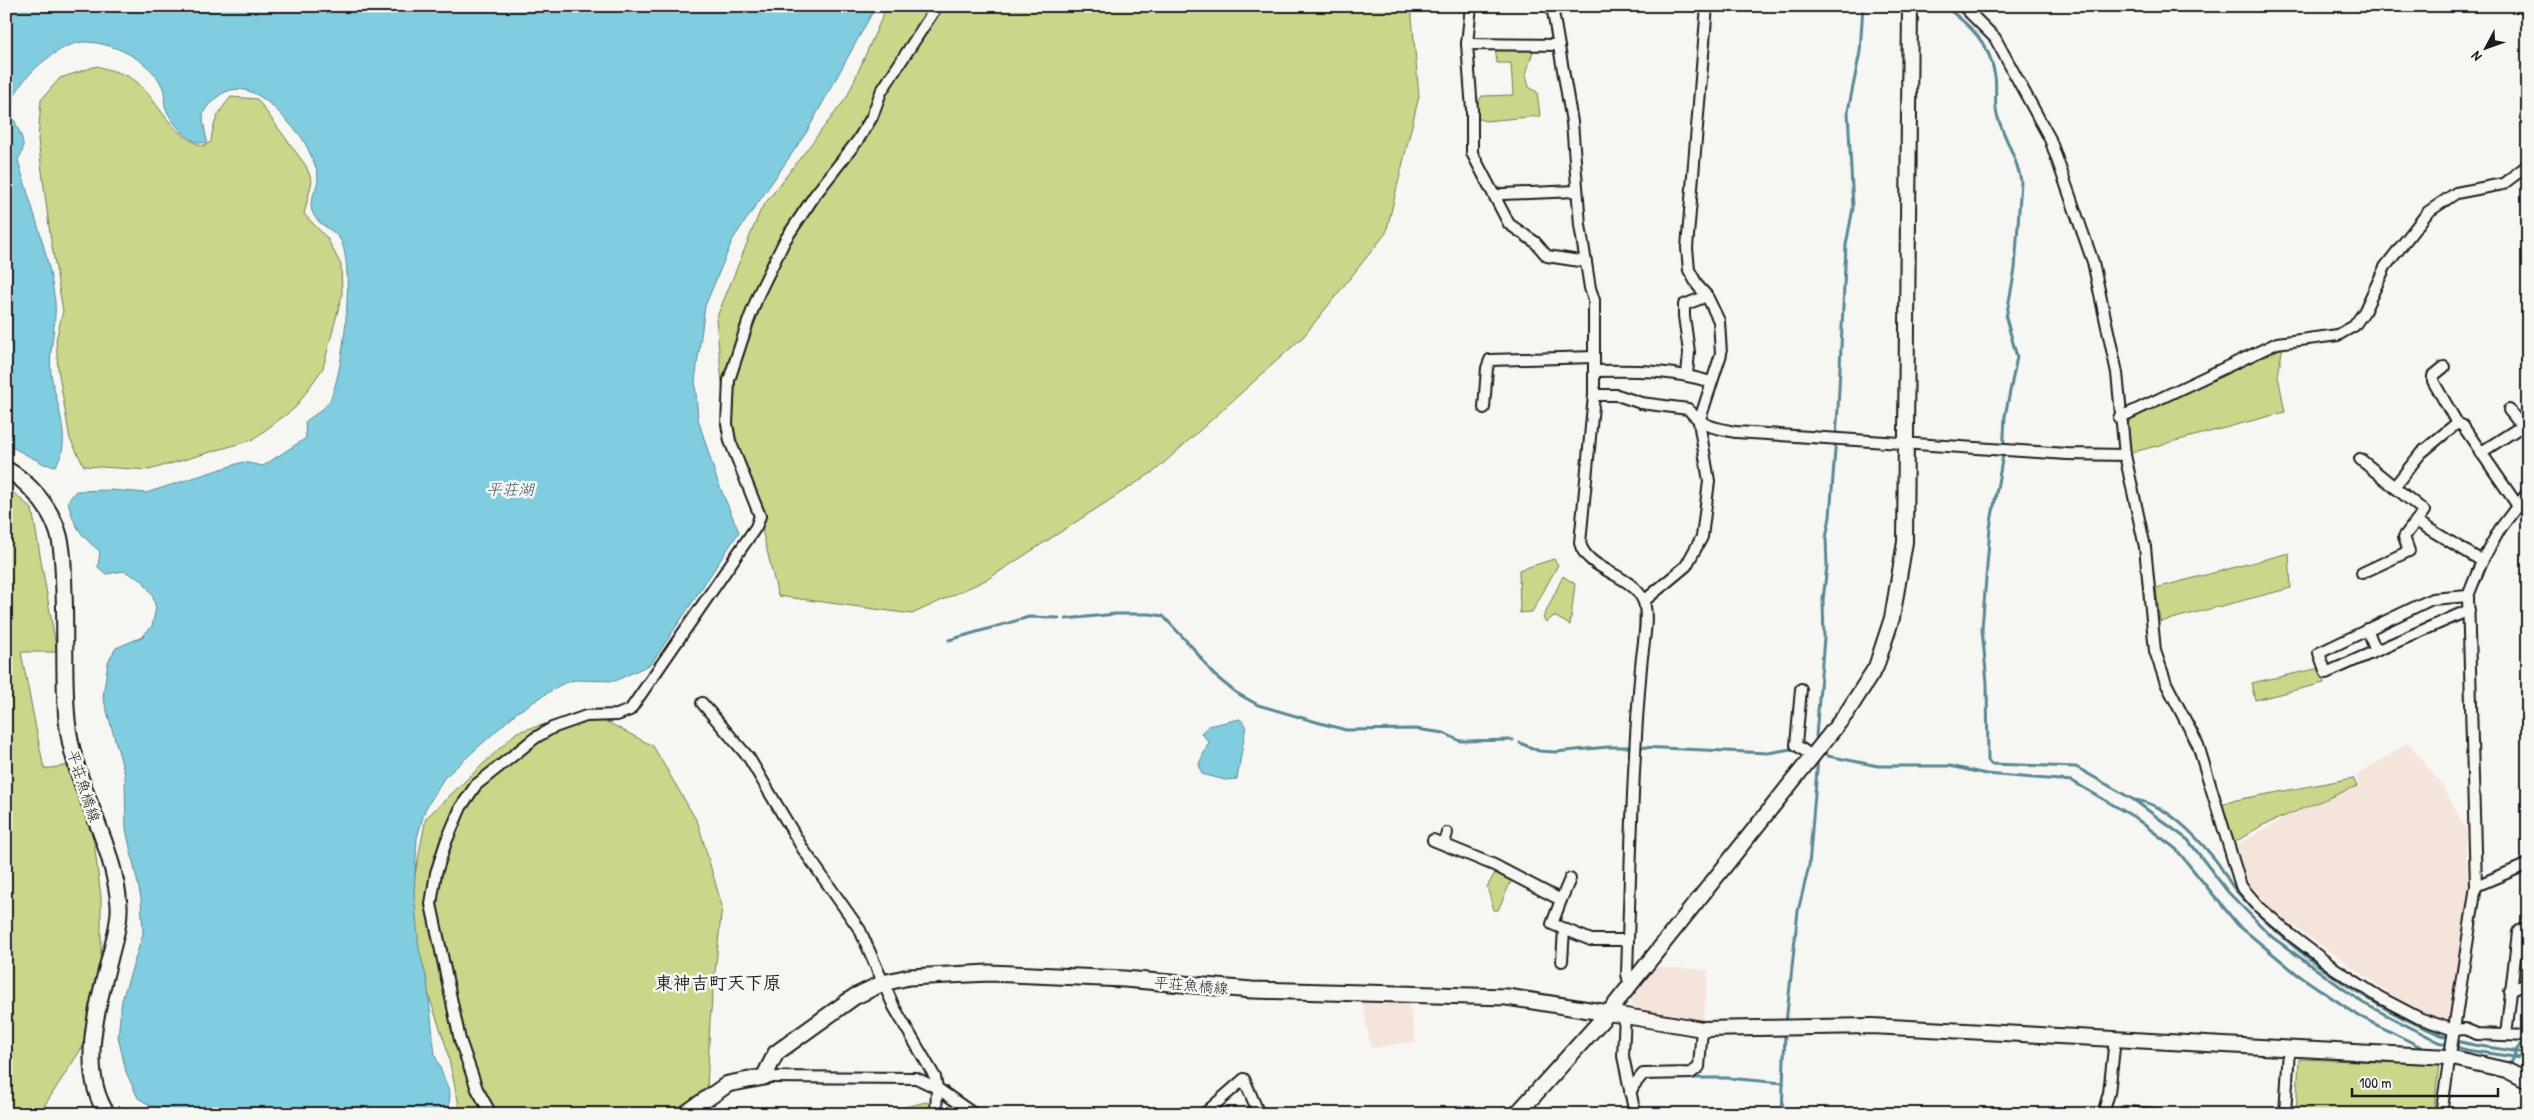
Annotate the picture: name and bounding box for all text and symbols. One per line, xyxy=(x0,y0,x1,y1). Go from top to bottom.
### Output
north arrow xyxy=(2462,22,2512,72)
text: N xyxy=(2466,47,2485,66)
water label: 平荘湖 xyxy=(486,478,536,500)
street label: 平荘魚橋線 xyxy=(62,747,106,825)
district label: 東神吉町天下原 xyxy=(655,970,781,995)
street label: 平荘魚橋線 xyxy=(1153,971,1229,999)
scale bar xyxy=(2352,1065,2498,1097)
text: 100 m xyxy=(2359,1072,2392,1093)

